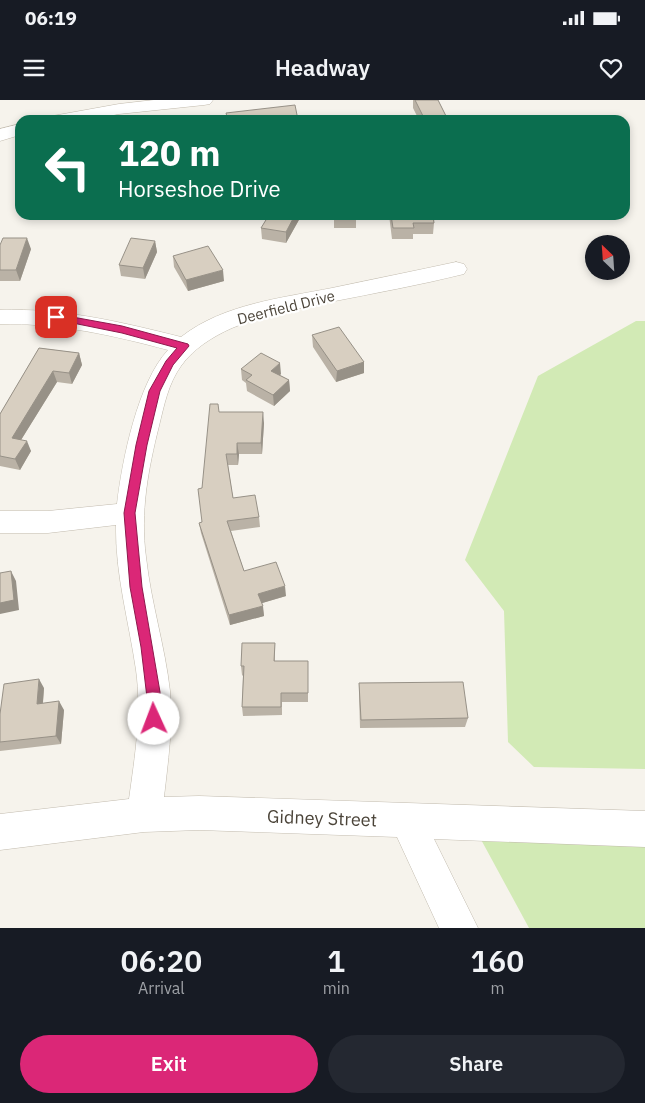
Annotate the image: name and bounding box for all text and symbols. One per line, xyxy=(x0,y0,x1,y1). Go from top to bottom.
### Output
text: 06:19 xyxy=(25,6,77,30)
text: Headway xyxy=(275,53,370,82)
icon: menu xyxy=(20,54,48,82)
icon: heart xyxy=(597,54,625,82)
text: 120 m xyxy=(118,130,221,176)
icon: left xyxy=(35,135,100,200)
text: Horseshoe Drive xyxy=(118,174,281,203)
north arrow xyxy=(585,235,630,280)
map controls xyxy=(585,235,630,280)
street label: Deerfield Drive xyxy=(235,286,337,328)
pin xyxy=(35,296,77,338)
icon: arrive xyxy=(42,303,70,331)
position arrow xyxy=(127,692,179,744)
street label: Gidney Street xyxy=(267,805,377,831)
text: 06:20 xyxy=(121,941,202,980)
text: 1 xyxy=(327,941,345,980)
text: 160 xyxy=(470,941,524,980)
text: Arrival xyxy=(138,978,185,998)
text: min xyxy=(323,978,350,998)
text: m xyxy=(490,978,504,998)
button: Exit xyxy=(20,1035,318,1093)
button: Share xyxy=(328,1035,625,1093)

